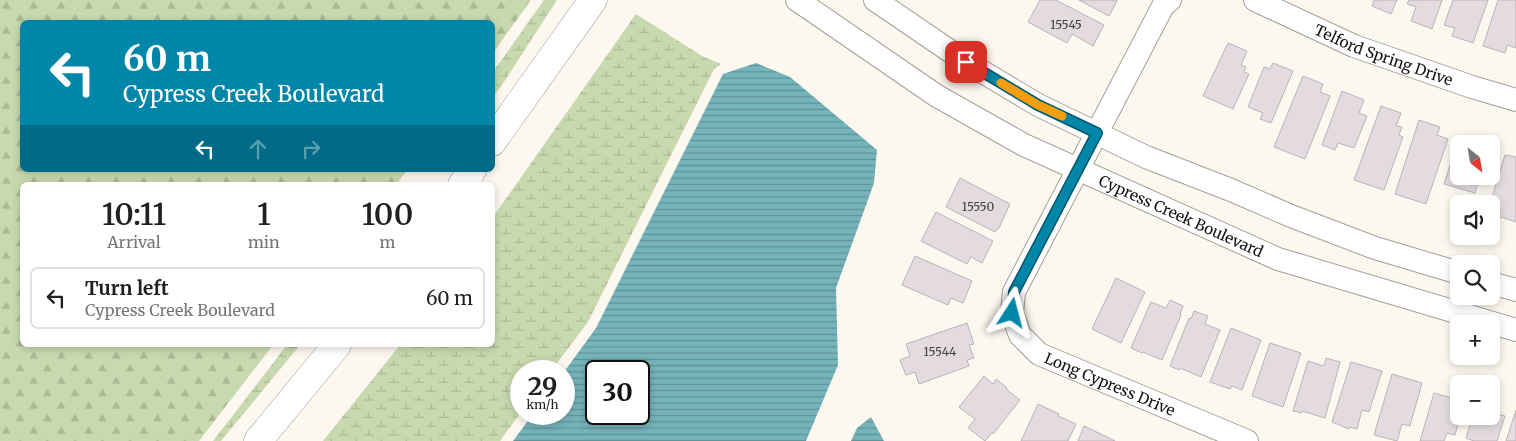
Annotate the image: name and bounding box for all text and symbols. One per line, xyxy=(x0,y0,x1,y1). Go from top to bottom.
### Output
house number: 15545 xyxy=(1050,17,1082,32)
street label: Telford Spring Drive xyxy=(1312,20,1456,89)
text: 60 m xyxy=(123,37,211,81)
icon: left xyxy=(40,40,105,105)
pin xyxy=(945,41,987,83)
icon: arrive xyxy=(952,48,980,76)
text: Cypress Creek Boulevard xyxy=(123,80,384,108)
icon: left xyxy=(191,135,219,163)
icon: ahead xyxy=(244,135,272,163)
icon: right xyxy=(297,135,325,163)
north arrow xyxy=(1450,135,1500,185)
map controls xyxy=(1450,135,1500,425)
street label: Cypress Creek Boulevard xyxy=(1096,170,1266,261)
text: 10:11 xyxy=(102,195,166,233)
text: 1 xyxy=(257,195,271,233)
text: 100 xyxy=(361,195,413,233)
button: sound xyxy=(1450,195,1500,245)
house number: 15550 xyxy=(962,199,994,214)
text: Arrival xyxy=(107,232,161,252)
text: min xyxy=(248,232,280,252)
text: m xyxy=(379,232,395,252)
button: search xyxy=(1450,255,1500,305)
text: Turn left xyxy=(85,276,169,300)
icon: left xyxy=(42,284,70,312)
text: 60 m xyxy=(426,286,473,310)
position arrow xyxy=(985,286,1037,338)
text: Cypress Creek Boulevard xyxy=(85,300,275,320)
button: + xyxy=(1450,315,1500,365)
house number: 15544 xyxy=(924,344,957,359)
street label: Long Cypress Drive xyxy=(1042,348,1178,419)
speed limit sign: 30 xyxy=(585,360,650,425)
text: 29 xyxy=(528,370,557,402)
button: − xyxy=(1450,375,1500,425)
text: km/h xyxy=(527,397,558,412)

